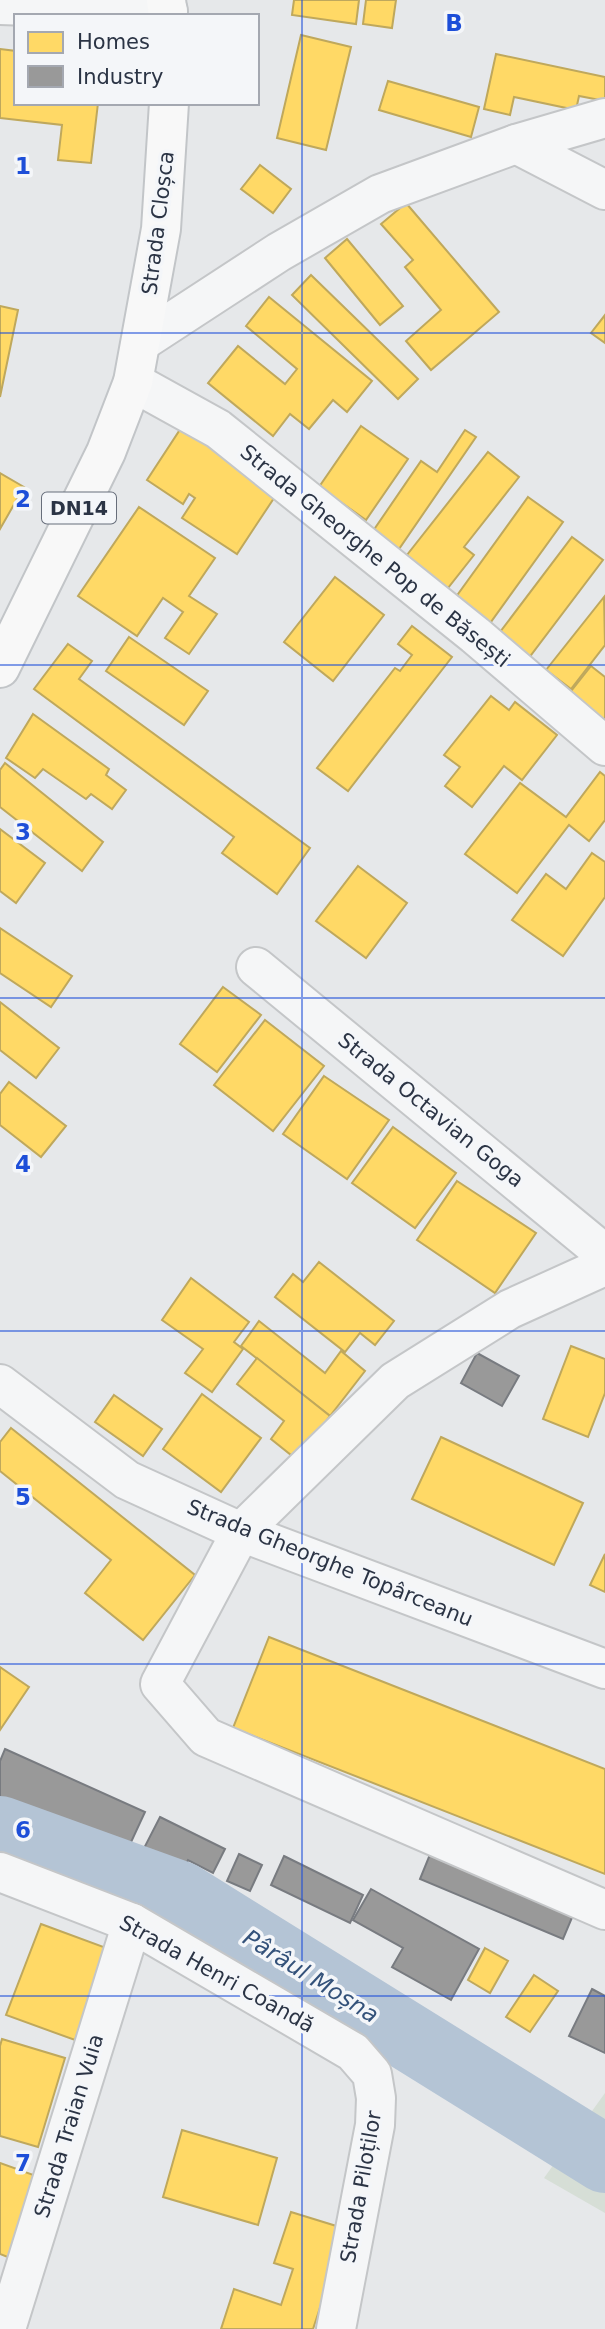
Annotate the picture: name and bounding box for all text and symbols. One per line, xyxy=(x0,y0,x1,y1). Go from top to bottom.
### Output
text: B xyxy=(445,10,463,36)
legend xyxy=(14,14,259,105)
text: Homes xyxy=(77,30,150,54)
text: Industry xyxy=(77,65,163,89)
street label: Strada Cloșca xyxy=(137,150,179,296)
text: 1 xyxy=(15,153,31,179)
street label: Strada Gheorghe Pop de Băsești xyxy=(235,440,515,672)
text: 2 xyxy=(15,486,31,512)
road number: DN14 xyxy=(42,492,116,524)
text: 3 xyxy=(15,819,31,845)
street label: Strada Octavian Goga xyxy=(333,1028,529,1192)
text: 4 xyxy=(15,1151,31,1177)
text: 5 xyxy=(15,1484,31,1510)
street label: Strada Gheorghe Topârceanu xyxy=(184,1495,476,1631)
text: 6 xyxy=(15,1817,31,1843)
street label: Strada Henri Coandă xyxy=(115,1910,319,2038)
water label: Pârâul Moșna xyxy=(239,1924,383,2028)
street label: Strada Traian Vuia xyxy=(30,2031,108,2221)
street label: Strada Piloților xyxy=(336,2109,386,2265)
text: 7 xyxy=(15,2150,31,2176)

